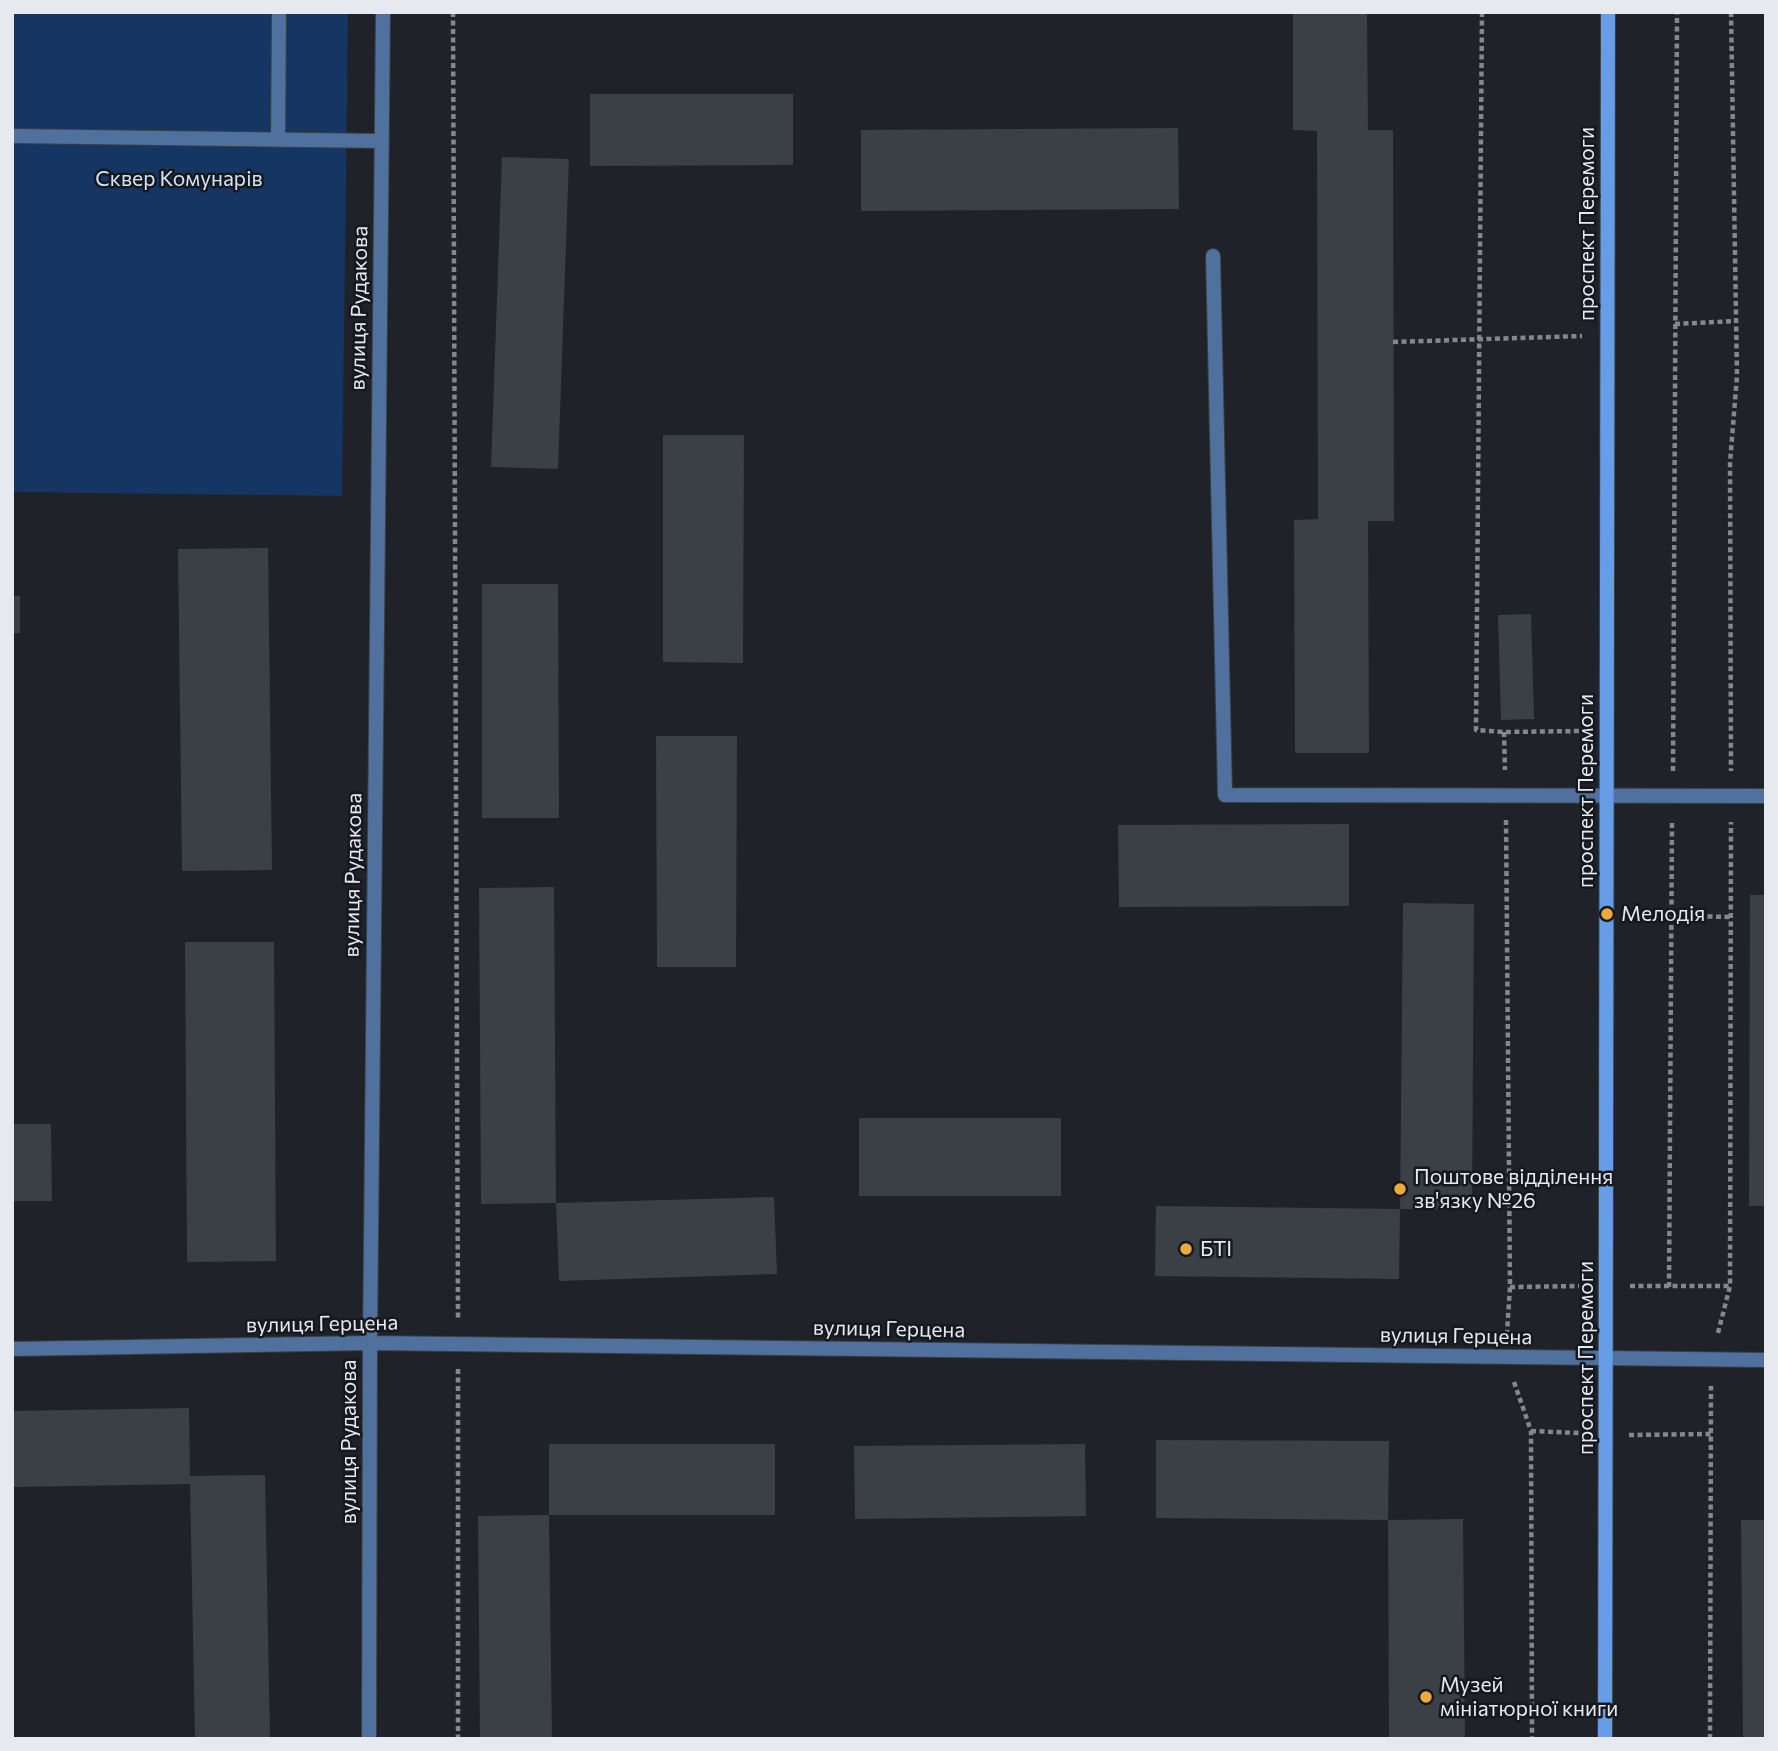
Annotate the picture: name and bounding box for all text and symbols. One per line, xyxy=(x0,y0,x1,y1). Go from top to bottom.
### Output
street label: проспект Перемоги xyxy=(1574,127,1600,321)
park label: Сквер Комунарів xyxy=(95,166,263,192)
street label: вулиця Рудакова xyxy=(345,226,373,390)
street label: проспект Перемоги xyxy=(1573,694,1599,888)
street label: вулиця Рудакова xyxy=(339,793,367,957)
place label: Мелодія xyxy=(1621,901,1705,927)
marker: Мелодія xyxy=(1599,906,1615,922)
place label: Поштове відділення зв'язку №26 xyxy=(1414,1164,1613,1214)
marker: Поштове відділення зв'язку №26 xyxy=(1392,1181,1408,1197)
place label: БТІ xyxy=(1200,1236,1232,1262)
marker: БТІ xyxy=(1178,1241,1194,1257)
street label: проспект Перемоги xyxy=(1573,1261,1599,1455)
street label: вулиця Герцена xyxy=(246,1310,398,1338)
street label: вулиця Герцена xyxy=(813,1315,965,1343)
street label: вулиця Герцена xyxy=(1380,1322,1532,1350)
street label: вулиця Рудакова xyxy=(336,1360,362,1524)
place label: Музей мініатюрної книги xyxy=(1440,1672,1618,1722)
marker: Музей мініатюрної книги xyxy=(1418,1689,1434,1705)

